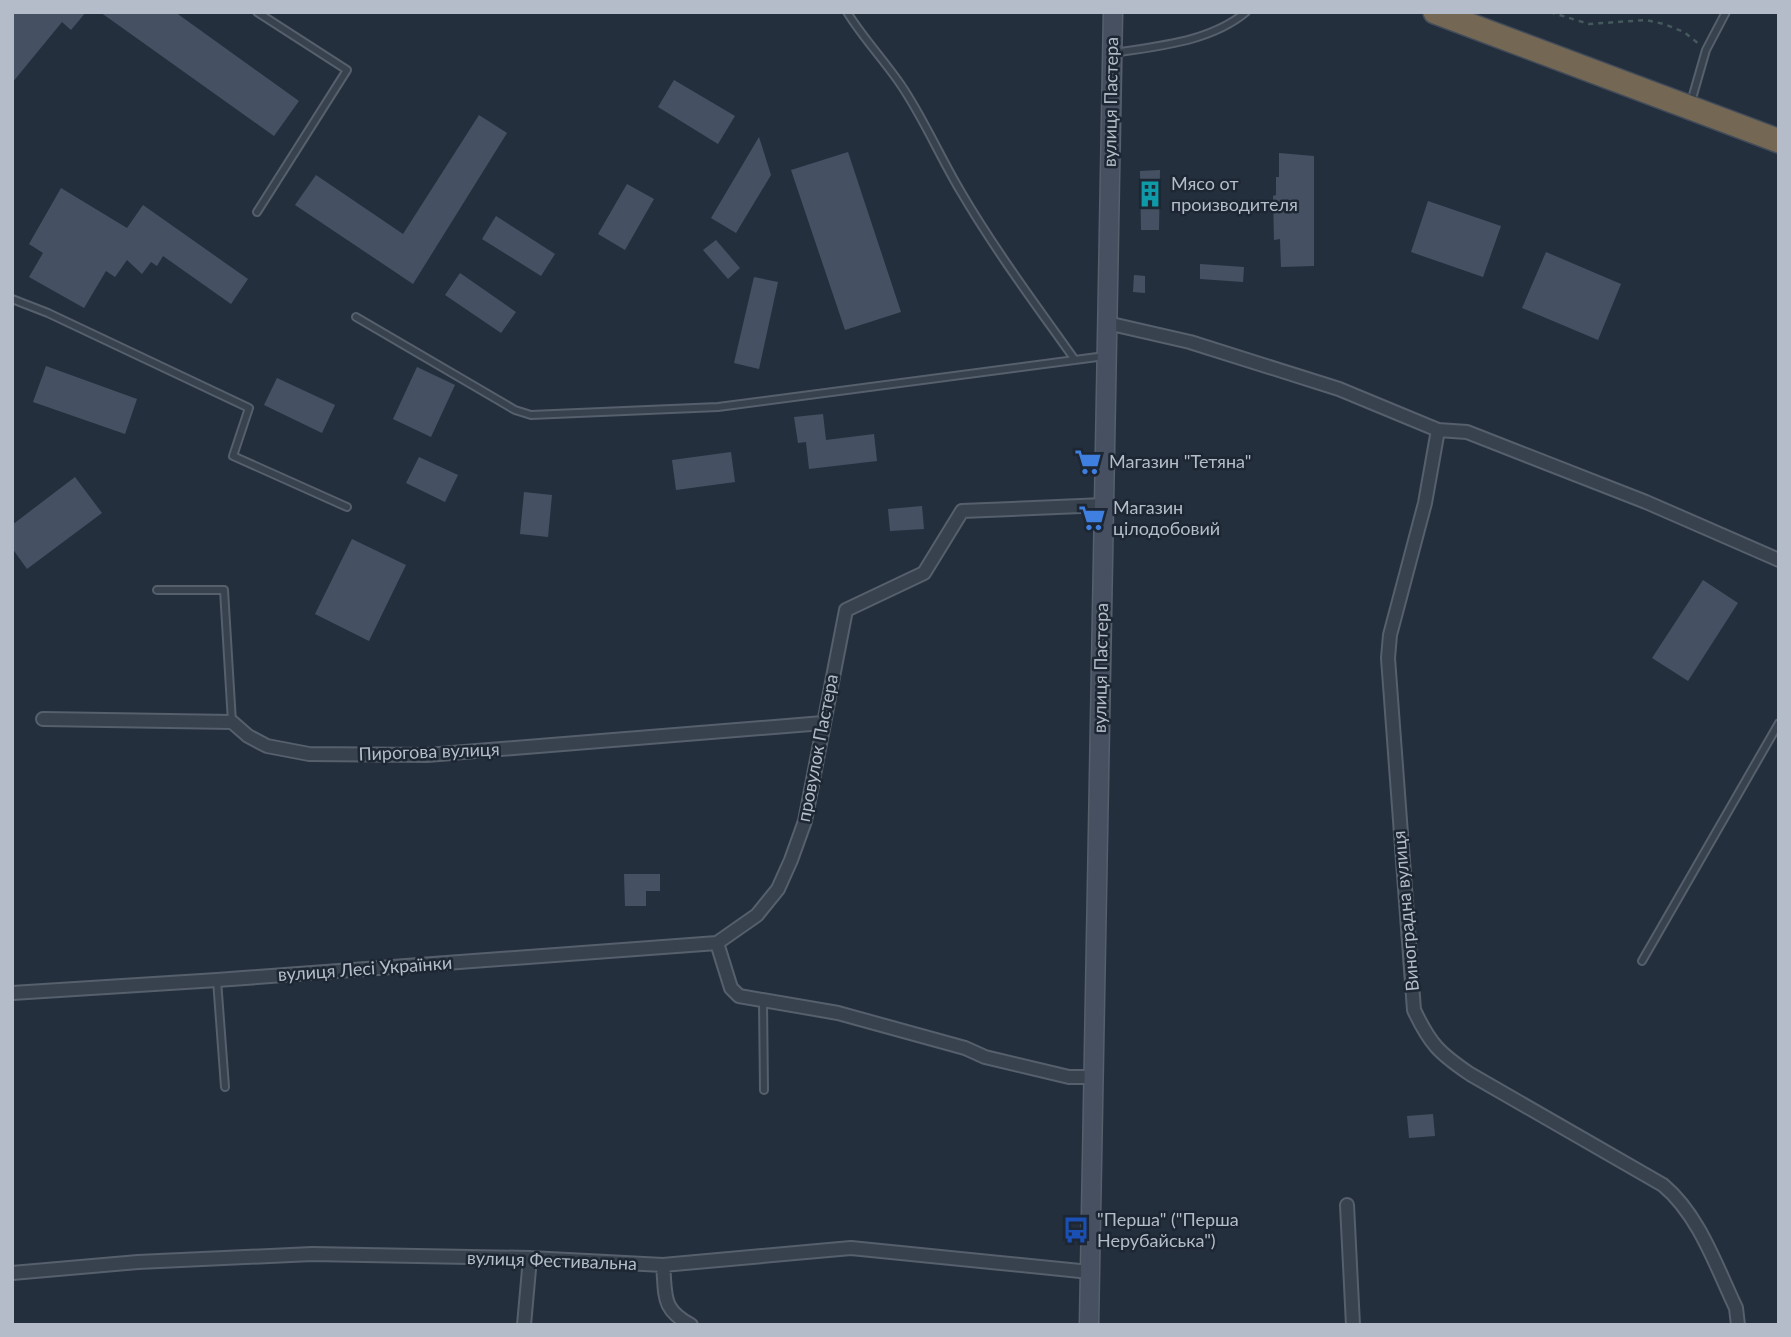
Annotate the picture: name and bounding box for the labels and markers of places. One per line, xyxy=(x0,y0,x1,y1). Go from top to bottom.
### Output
place label: Мясо от производителя xyxy=(1171,172,1298,215)
building icon: Мясо от производителя xyxy=(1135,179,1165,209)
supermarket icon: Магазин "Тетяна" xyxy=(1073,447,1103,477)
place label: Магазин "Тетяна" xyxy=(1109,450,1251,472)
place label: Магазин цілодобовий xyxy=(1113,496,1220,539)
supermarket icon: Магазин цілодобовий xyxy=(1077,503,1107,533)
place label: "Перша" ("Перша Нерубайська") xyxy=(1097,1208,1239,1251)
bus stop icon: "Перша" ("Перша Нерубайська") xyxy=(1061,1215,1091,1245)

